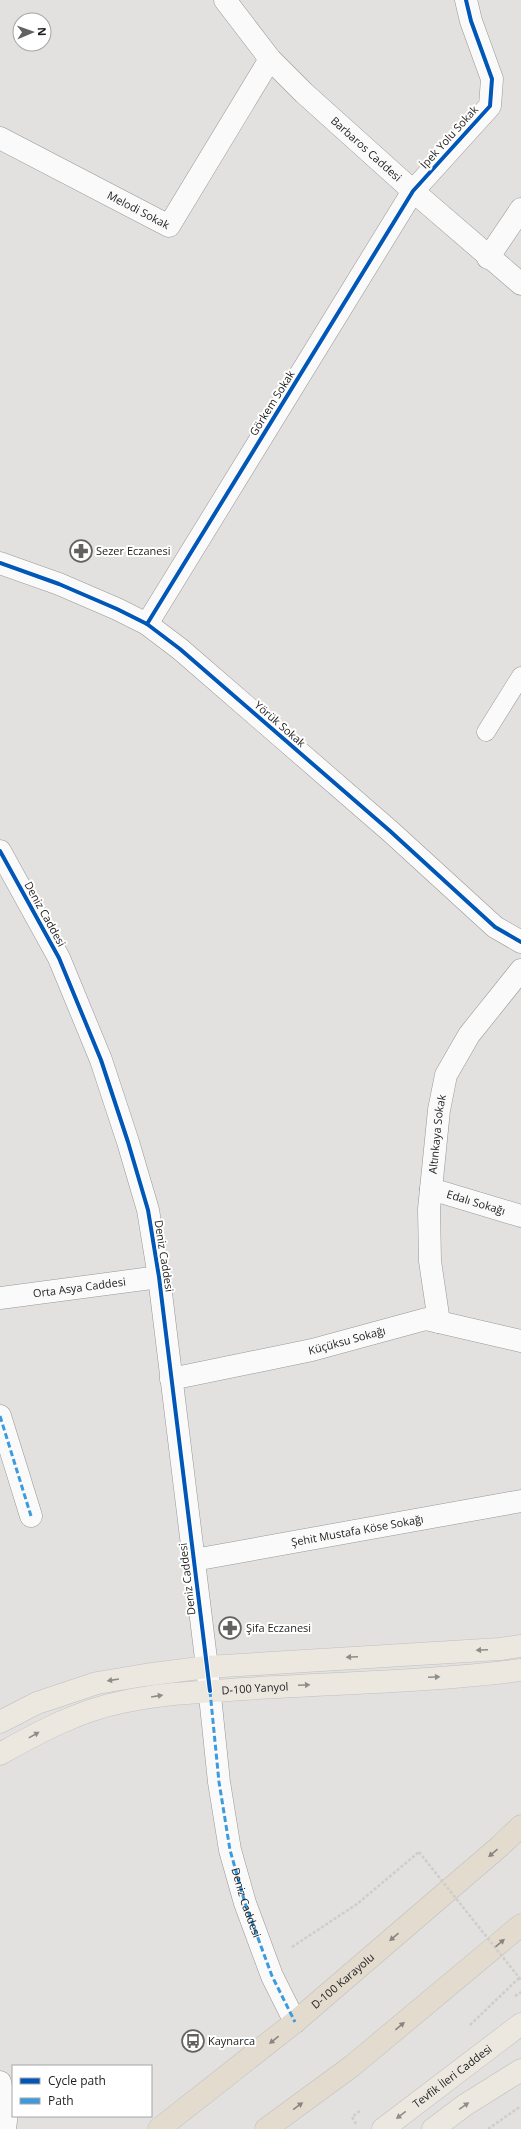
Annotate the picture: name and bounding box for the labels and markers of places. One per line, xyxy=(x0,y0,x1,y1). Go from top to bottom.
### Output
pharmacy icon: Sezer Eczanesi xyxy=(68,538,94,564)
place label: Sezer Eczanesi xyxy=(96,543,171,558)
pharmacy icon: Şifa Eczanesi xyxy=(217,1615,243,1641)
place label: Şifa Eczanesi xyxy=(246,1620,311,1635)
bus stop icon: Kaynarca xyxy=(180,2028,206,2054)
place label: Kaynarca xyxy=(208,2033,255,2048)

